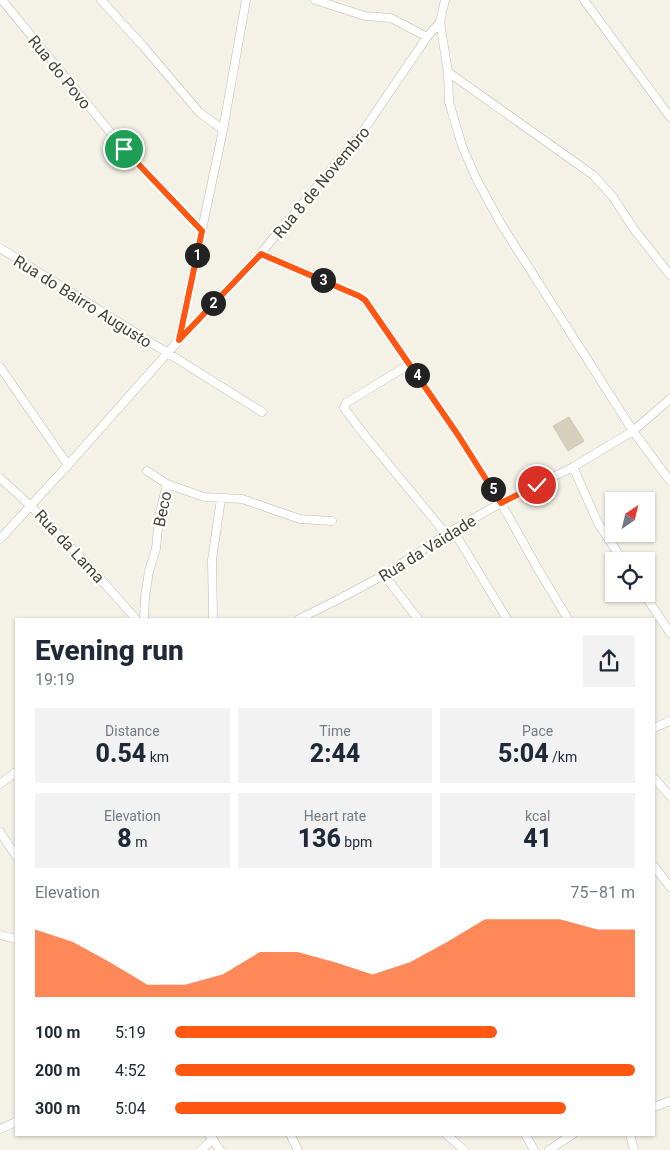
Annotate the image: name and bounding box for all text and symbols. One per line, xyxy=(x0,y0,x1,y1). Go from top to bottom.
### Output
street label: Rua do Povo xyxy=(24,32,95,113)
street label: Rua 8 de Novembro xyxy=(269,123,374,242)
pin xyxy=(103,128,145,170)
icon: arrive xyxy=(110,135,138,163)
pin: 1 xyxy=(184,242,210,268)
text: 1 xyxy=(193,247,202,263)
street label: Rua do Bairro Augusto xyxy=(10,251,155,352)
pin: 3 xyxy=(310,268,336,292)
text: 3 xyxy=(319,272,328,288)
pin: 2 xyxy=(200,290,226,316)
text: 2 xyxy=(209,295,218,311)
pin: 4 xyxy=(404,362,430,388)
text: 4 xyxy=(413,367,422,383)
pin xyxy=(516,464,558,506)
icon: check xyxy=(523,471,551,499)
pin: 5 xyxy=(480,476,506,502)
text: 5 xyxy=(489,481,498,497)
street label: Beco xyxy=(149,490,176,529)
north arrow xyxy=(605,492,655,542)
map controls xyxy=(605,492,655,602)
street label: Rua da Lama xyxy=(31,506,108,587)
street label: Rua da Vaidade xyxy=(375,511,479,586)
button: locate xyxy=(605,552,655,602)
text: Evening run xyxy=(35,634,184,667)
button: share xyxy=(583,635,635,687)
text: 19:19 xyxy=(35,670,75,689)
text: Distance xyxy=(105,723,160,739)
text: Time xyxy=(319,723,351,739)
text: Pace xyxy=(522,723,553,739)
text: 0.54 xyxy=(96,739,146,768)
text: 2:44 xyxy=(310,739,360,768)
text: 5:04 xyxy=(498,739,549,768)
text: km xyxy=(146,749,169,765)
text: /km xyxy=(549,749,577,765)
text: Elevation xyxy=(104,808,161,824)
text: Heart rate xyxy=(304,808,366,824)
text: kcal xyxy=(525,808,550,824)
text: 8 xyxy=(117,824,132,853)
text: 136 xyxy=(298,824,341,853)
text: 41 xyxy=(523,824,552,853)
text: m xyxy=(132,834,147,850)
text: bpm xyxy=(341,834,372,850)
text: Elevation xyxy=(35,883,100,902)
text: 75–81 m xyxy=(571,883,635,902)
text: 100 m xyxy=(35,1023,80,1042)
text: 5:19 xyxy=(115,1023,146,1042)
text: 200 m xyxy=(35,1061,80,1080)
text: 4:52 xyxy=(115,1061,146,1080)
text: 300 m xyxy=(35,1099,80,1118)
text: 5:04 xyxy=(115,1099,146,1118)

